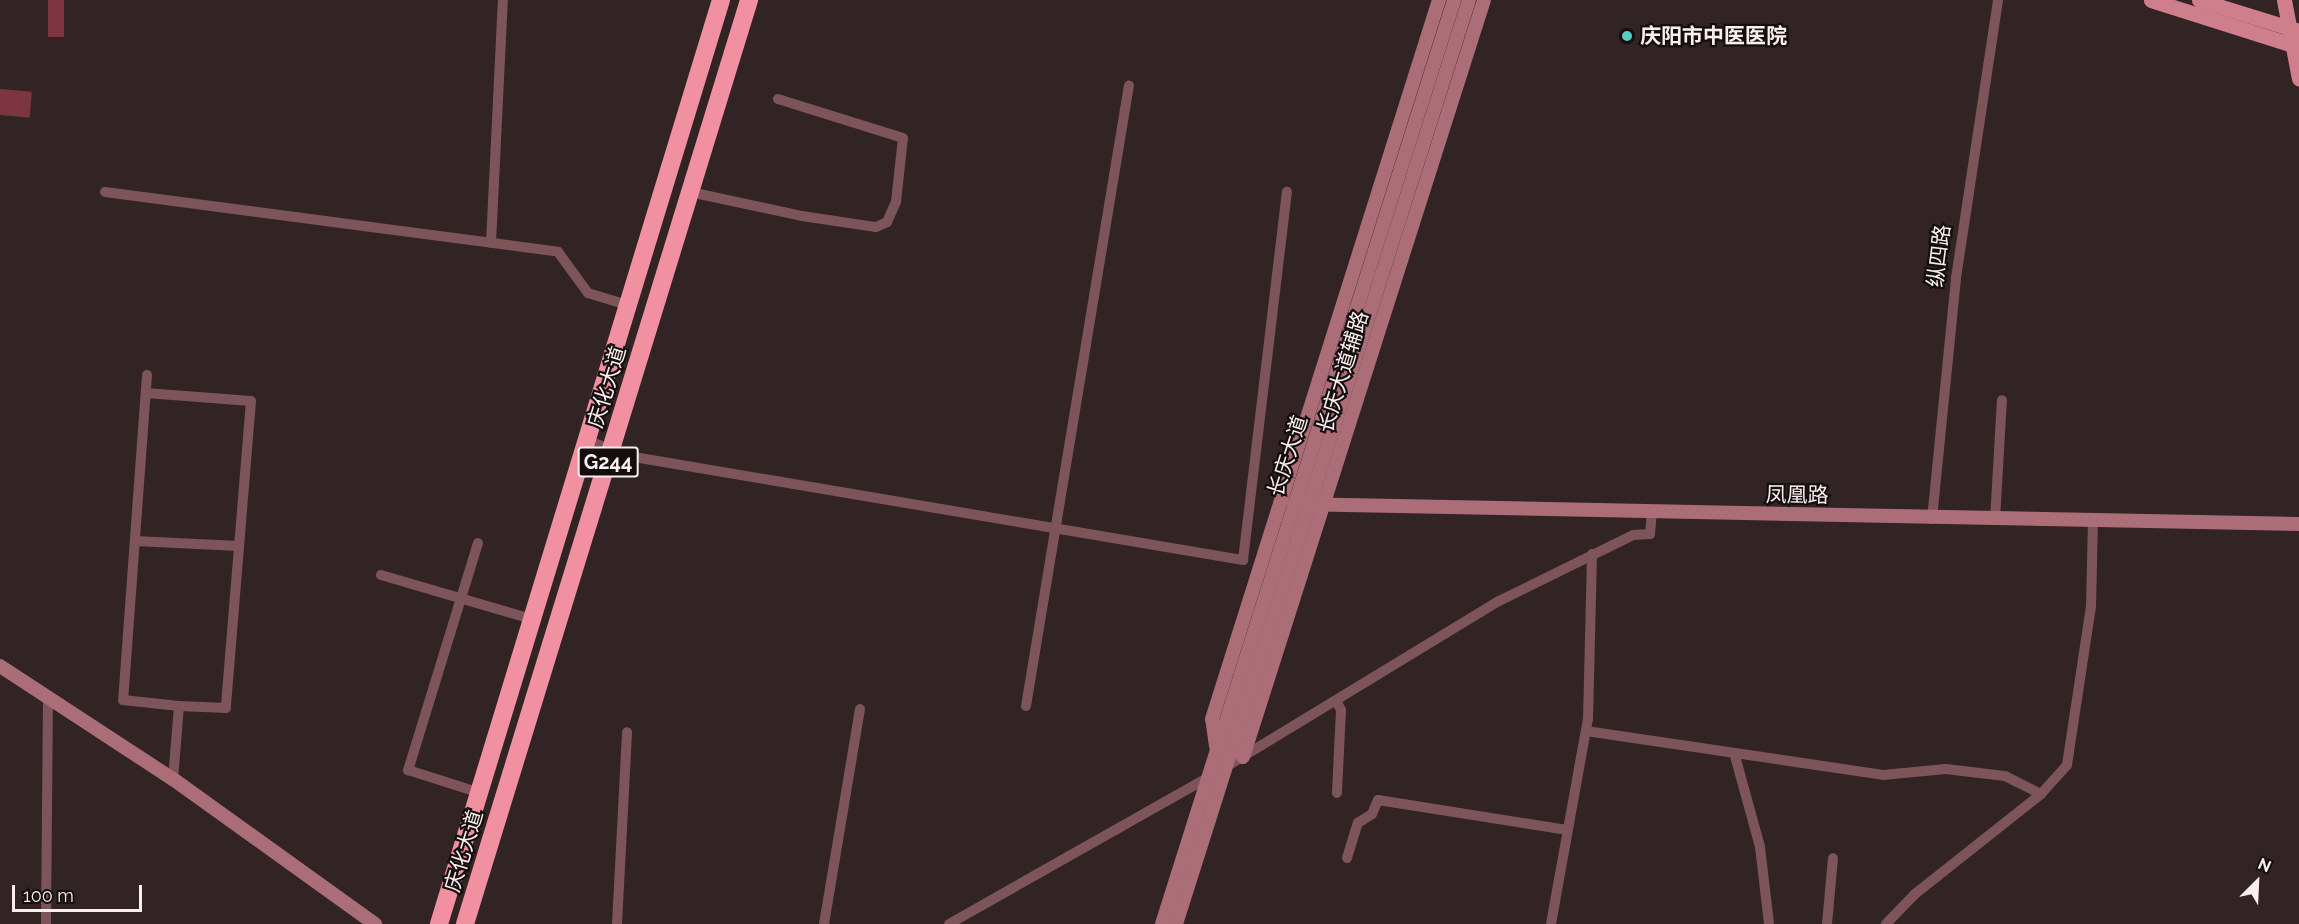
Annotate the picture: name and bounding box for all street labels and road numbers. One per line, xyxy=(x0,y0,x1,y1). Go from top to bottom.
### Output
street label: 纵四路 xyxy=(1923,223,1955,289)
street label: 长庆大道辅路 xyxy=(1313,308,1373,436)
street label: 庆化大道 xyxy=(583,343,631,431)
street label: 长庆大道 xyxy=(1263,412,1313,500)
road number: G244 xyxy=(576,445,640,479)
street label: 凤凰路 xyxy=(1765,482,1829,508)
street label: 庆化大道 xyxy=(440,807,488,895)

